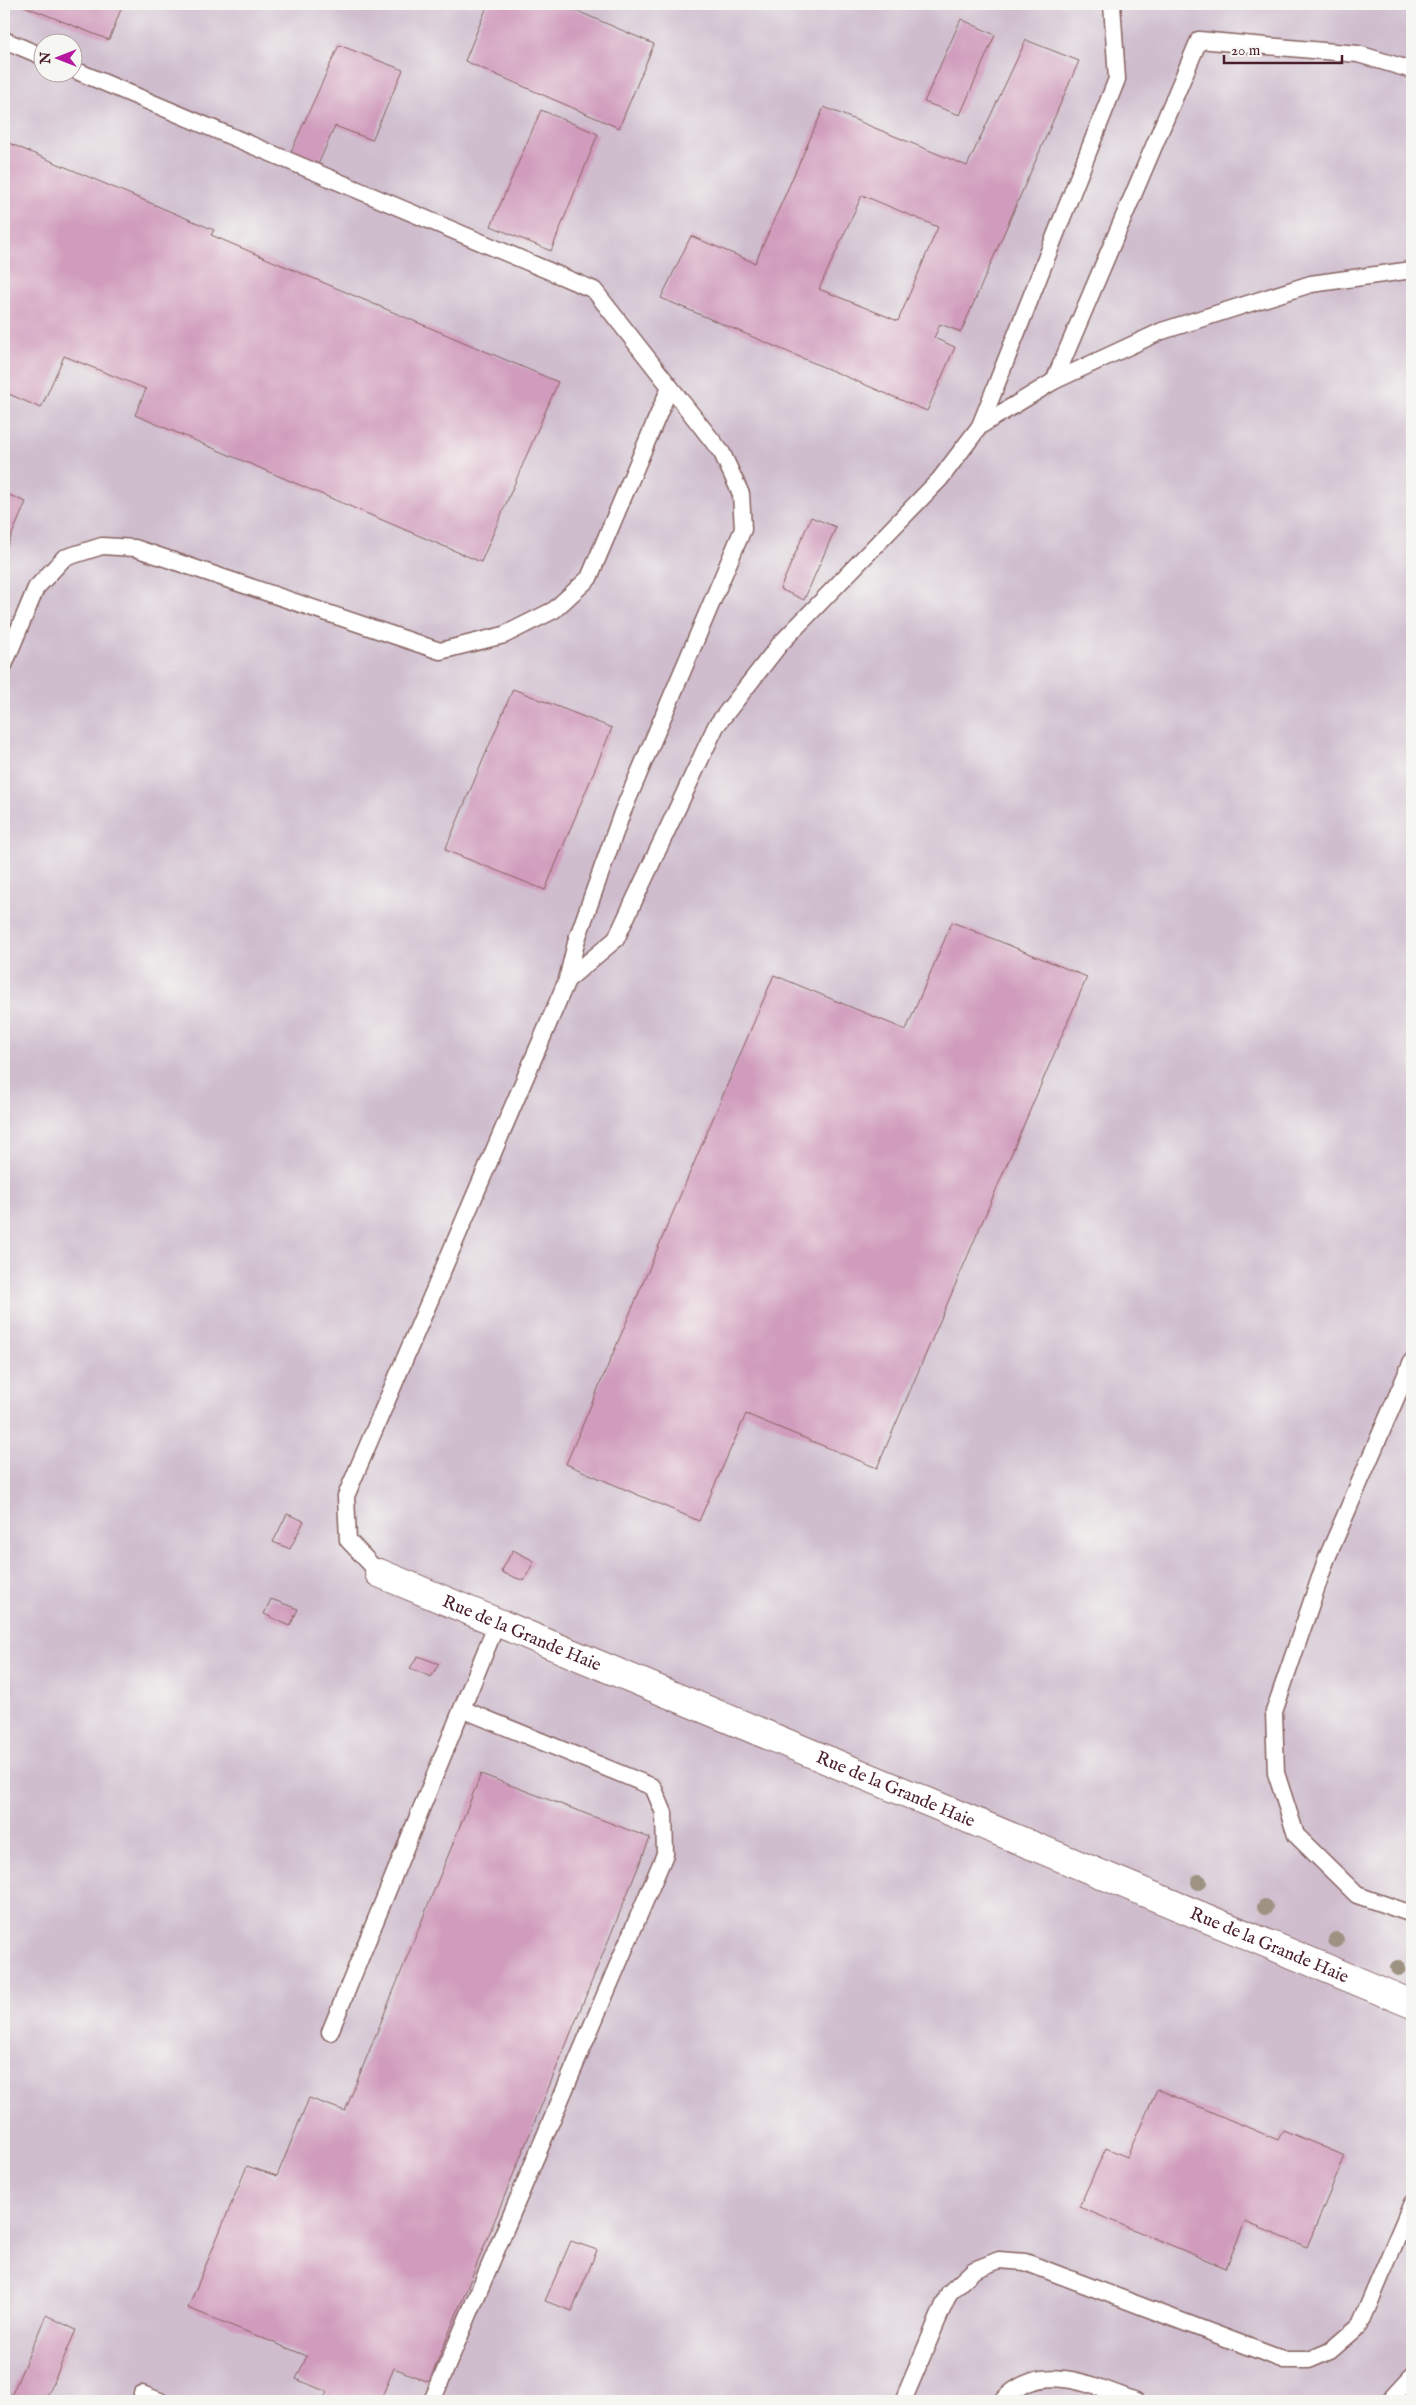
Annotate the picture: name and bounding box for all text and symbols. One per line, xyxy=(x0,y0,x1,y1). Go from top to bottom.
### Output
north arrow xyxy=(32,32,82,82)
scale bar xyxy=(1224,32,1341,64)
text: 20 m xyxy=(1231,41,1261,60)
text: N xyxy=(37,52,55,65)
street label: Rue de la Grande Haie xyxy=(439,1591,604,1677)
street label: Rue de la Grande Haie xyxy=(812,1747,978,1833)
street label: Rue de la Grande Haie xyxy=(1186,1903,1352,1989)

